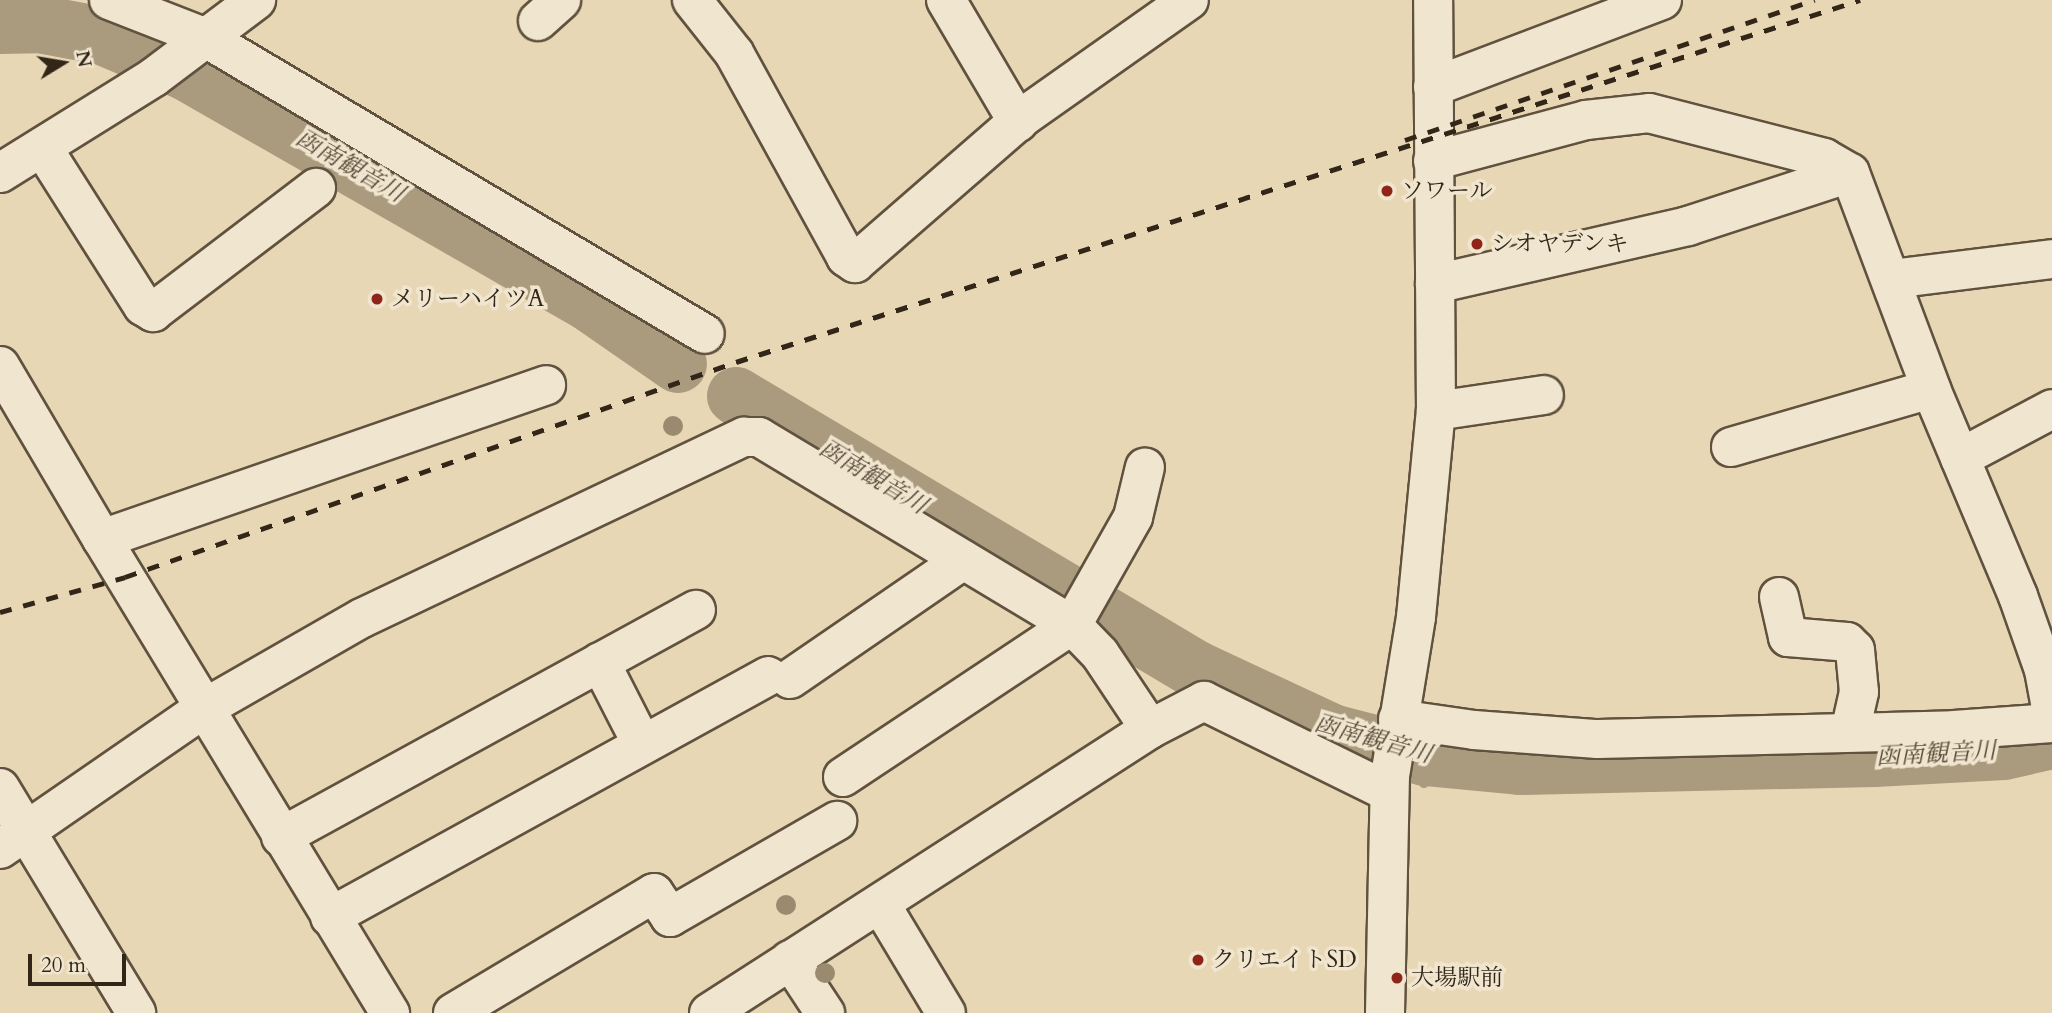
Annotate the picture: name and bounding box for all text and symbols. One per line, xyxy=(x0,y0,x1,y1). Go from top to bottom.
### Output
north arrow xyxy=(28,28,98,98)
text: N xyxy=(69,48,98,70)
water label: 函南観音川 xyxy=(291,124,409,208)
place label: ソワール xyxy=(1401,177,1493,205)
marker: ソワール xyxy=(1379,183,1395,199)
place label: シオヤデンキ xyxy=(1491,230,1629,258)
marker: シオヤデンキ xyxy=(1469,236,1485,252)
place label: メリーハイツA xyxy=(391,285,545,313)
marker: メリーハイツA xyxy=(369,291,385,307)
water label: 函南観音川 xyxy=(814,434,932,520)
water label: 函南観音川 xyxy=(1311,709,1435,769)
water label: 函南観音川 xyxy=(1875,736,1997,772)
scale bar xyxy=(32,940,130,984)
place label: クリエイトSD xyxy=(1212,946,1357,974)
text: 20 m xyxy=(41,951,86,980)
marker: クリエイトSD xyxy=(1190,952,1206,968)
place label: 大場駅前 xyxy=(1411,964,1503,992)
marker: 大場駅前 xyxy=(1389,970,1405,986)

